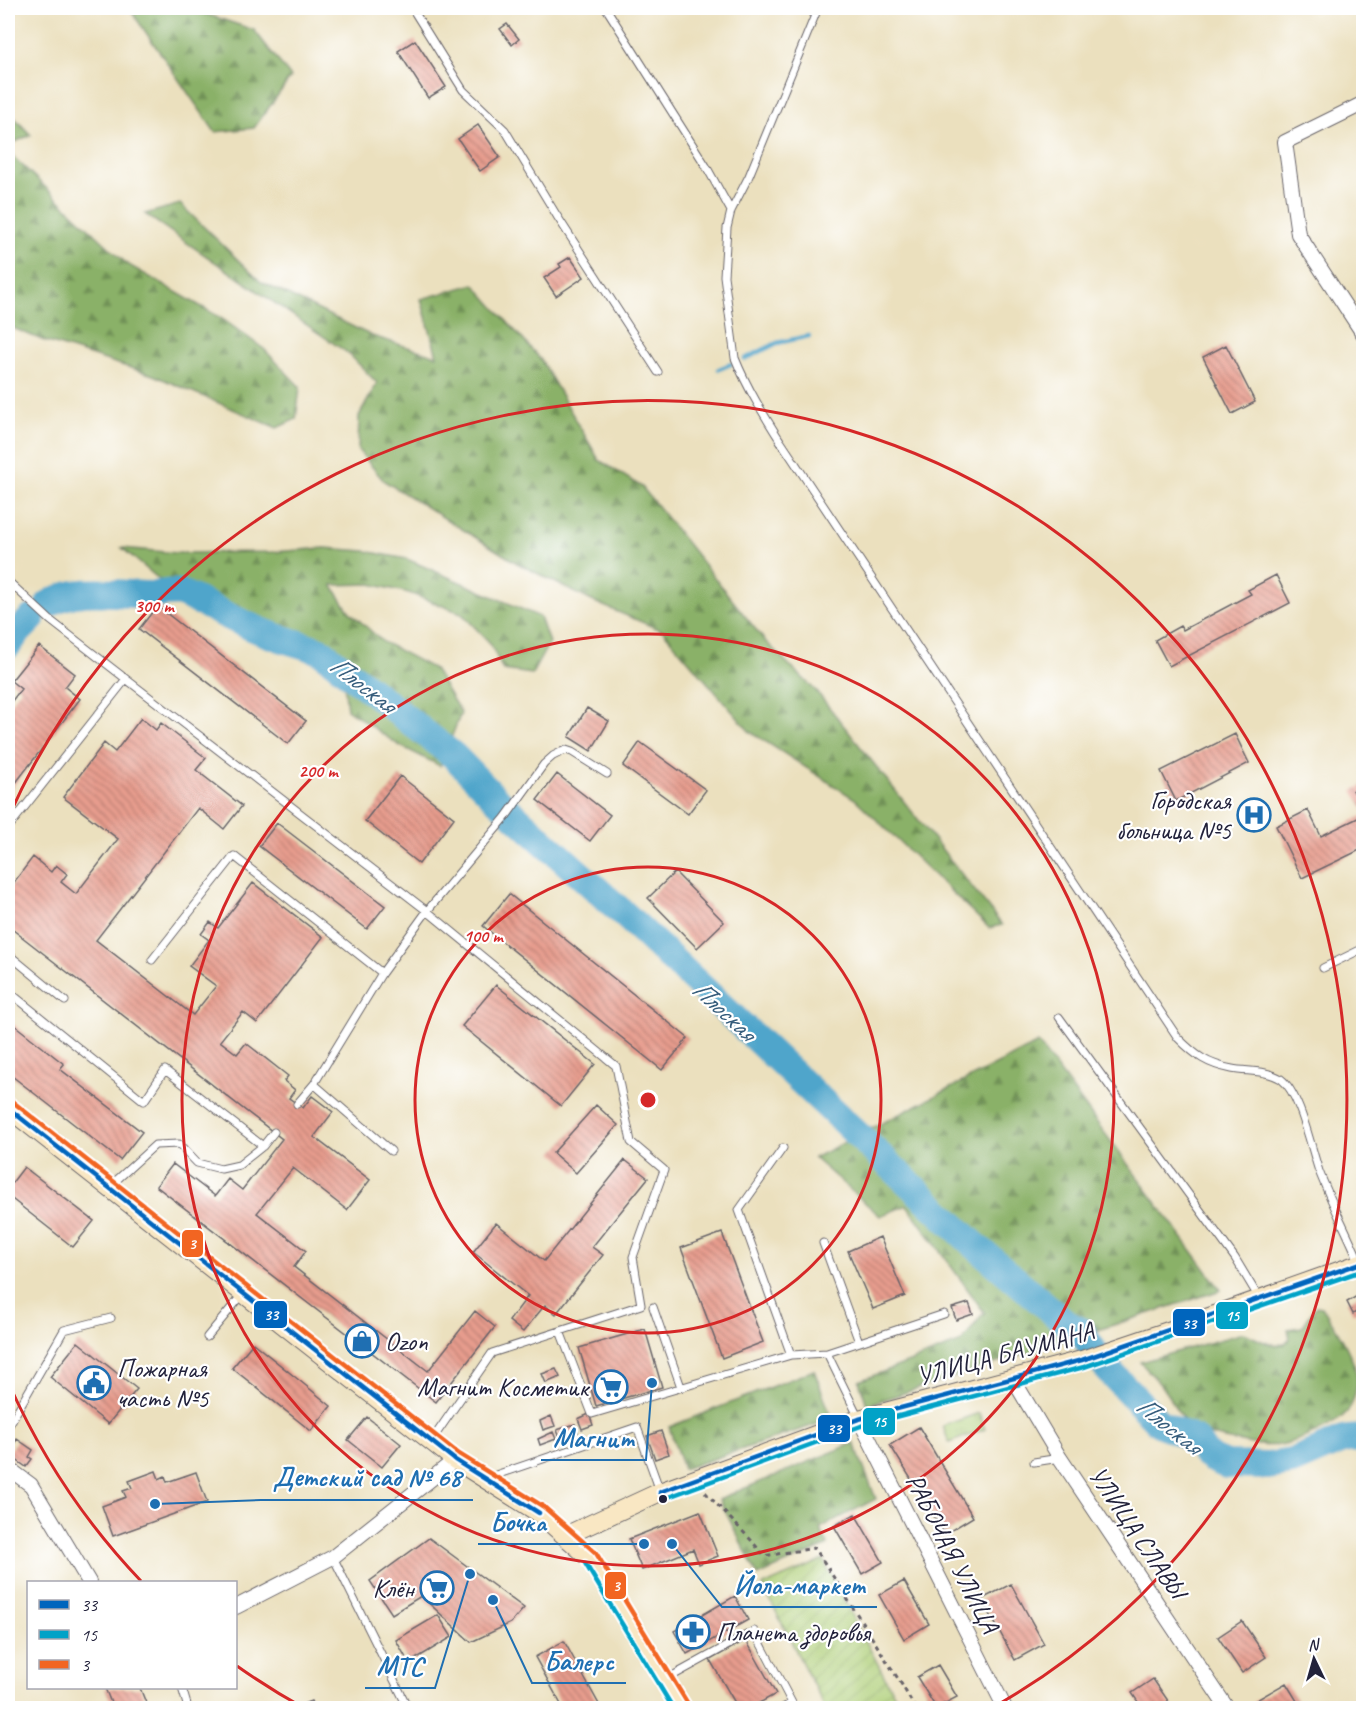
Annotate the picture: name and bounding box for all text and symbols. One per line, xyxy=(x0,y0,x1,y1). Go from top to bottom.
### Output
text: 300 m xyxy=(135,595,175,617)
water label: Плоская xyxy=(323,648,407,723)
text: 200 m xyxy=(299,760,339,782)
place label: Городская больница №5 xyxy=(1116,784,1233,847)
hospital icon: Городская больница №5 xyxy=(1236,797,1272,833)
text: 100 m xyxy=(464,925,504,947)
water label: Плоская xyxy=(685,972,766,1051)
centre of rings xyxy=(638,1090,658,1110)
line badge: 3 xyxy=(181,1229,204,1258)
text: 3 xyxy=(188,1234,197,1254)
line badge: 33 xyxy=(253,1300,288,1329)
line badge: 15 xyxy=(1215,1301,1249,1330)
text: 33 xyxy=(264,1305,280,1325)
text: 15 xyxy=(1225,1306,1241,1326)
line badge: 33 xyxy=(1172,1308,1206,1337)
street label: УЛИЦА БАУМАНА xyxy=(913,1314,1099,1393)
text: 33 xyxy=(1182,1314,1198,1334)
shop icon: Ozon xyxy=(344,1323,380,1359)
place label: Ozon xyxy=(385,1325,428,1358)
place label: Пожарная часть №5 xyxy=(117,1352,210,1415)
public building icon: Пожарная часть №5 xyxy=(76,1365,112,1401)
supermarket icon: Магнит Косметик xyxy=(593,1369,629,1405)
place label: Магнит Косметик xyxy=(417,1371,590,1404)
water label: Плоская xyxy=(1129,1388,1212,1465)
line badge: 15 xyxy=(862,1407,896,1436)
text: 15 xyxy=(872,1412,888,1432)
line badge: 33 xyxy=(817,1414,851,1443)
callout: Магнит xyxy=(541,1415,646,1460)
text: 33 xyxy=(827,1419,843,1439)
text: Магнит xyxy=(553,1421,635,1455)
callout: Детский сад № 68 xyxy=(261,1455,473,1500)
text: Детский сад № 68 xyxy=(273,1460,464,1494)
street label: УЛИЦА СЛАВЫ xyxy=(1081,1460,1196,1609)
street label: РАБОЧАЯ УЛИЦА xyxy=(898,1468,1008,1640)
unlabelled marker xyxy=(657,1493,669,1505)
callout: Бочка xyxy=(478,1499,558,1544)
text: Бочка xyxy=(490,1505,548,1539)
callout: Йола-маркет xyxy=(722,1562,877,1607)
text: Йола-маркет xyxy=(734,1568,867,1602)
supermarket icon: Клён xyxy=(419,1570,455,1606)
line badge: 3 xyxy=(604,1571,627,1600)
place label: Клён xyxy=(373,1572,415,1605)
text: 3 xyxy=(612,1576,621,1596)
legend xyxy=(27,1581,237,1689)
text: 33 xyxy=(81,1594,99,1616)
pharmacy icon: Планета здоровья xyxy=(675,1614,711,1650)
place label: Планета здоровья xyxy=(716,1616,872,1650)
text: 15 xyxy=(81,1624,98,1646)
north arrow xyxy=(1284,1629,1344,1689)
text: N xyxy=(1307,1634,1322,1655)
callout: Балерс xyxy=(532,1638,626,1683)
callout: МТС xyxy=(365,1643,435,1688)
text: Балерс xyxy=(544,1644,615,1678)
text: МТС xyxy=(377,1649,426,1683)
text: 3 xyxy=(81,1654,91,1676)

